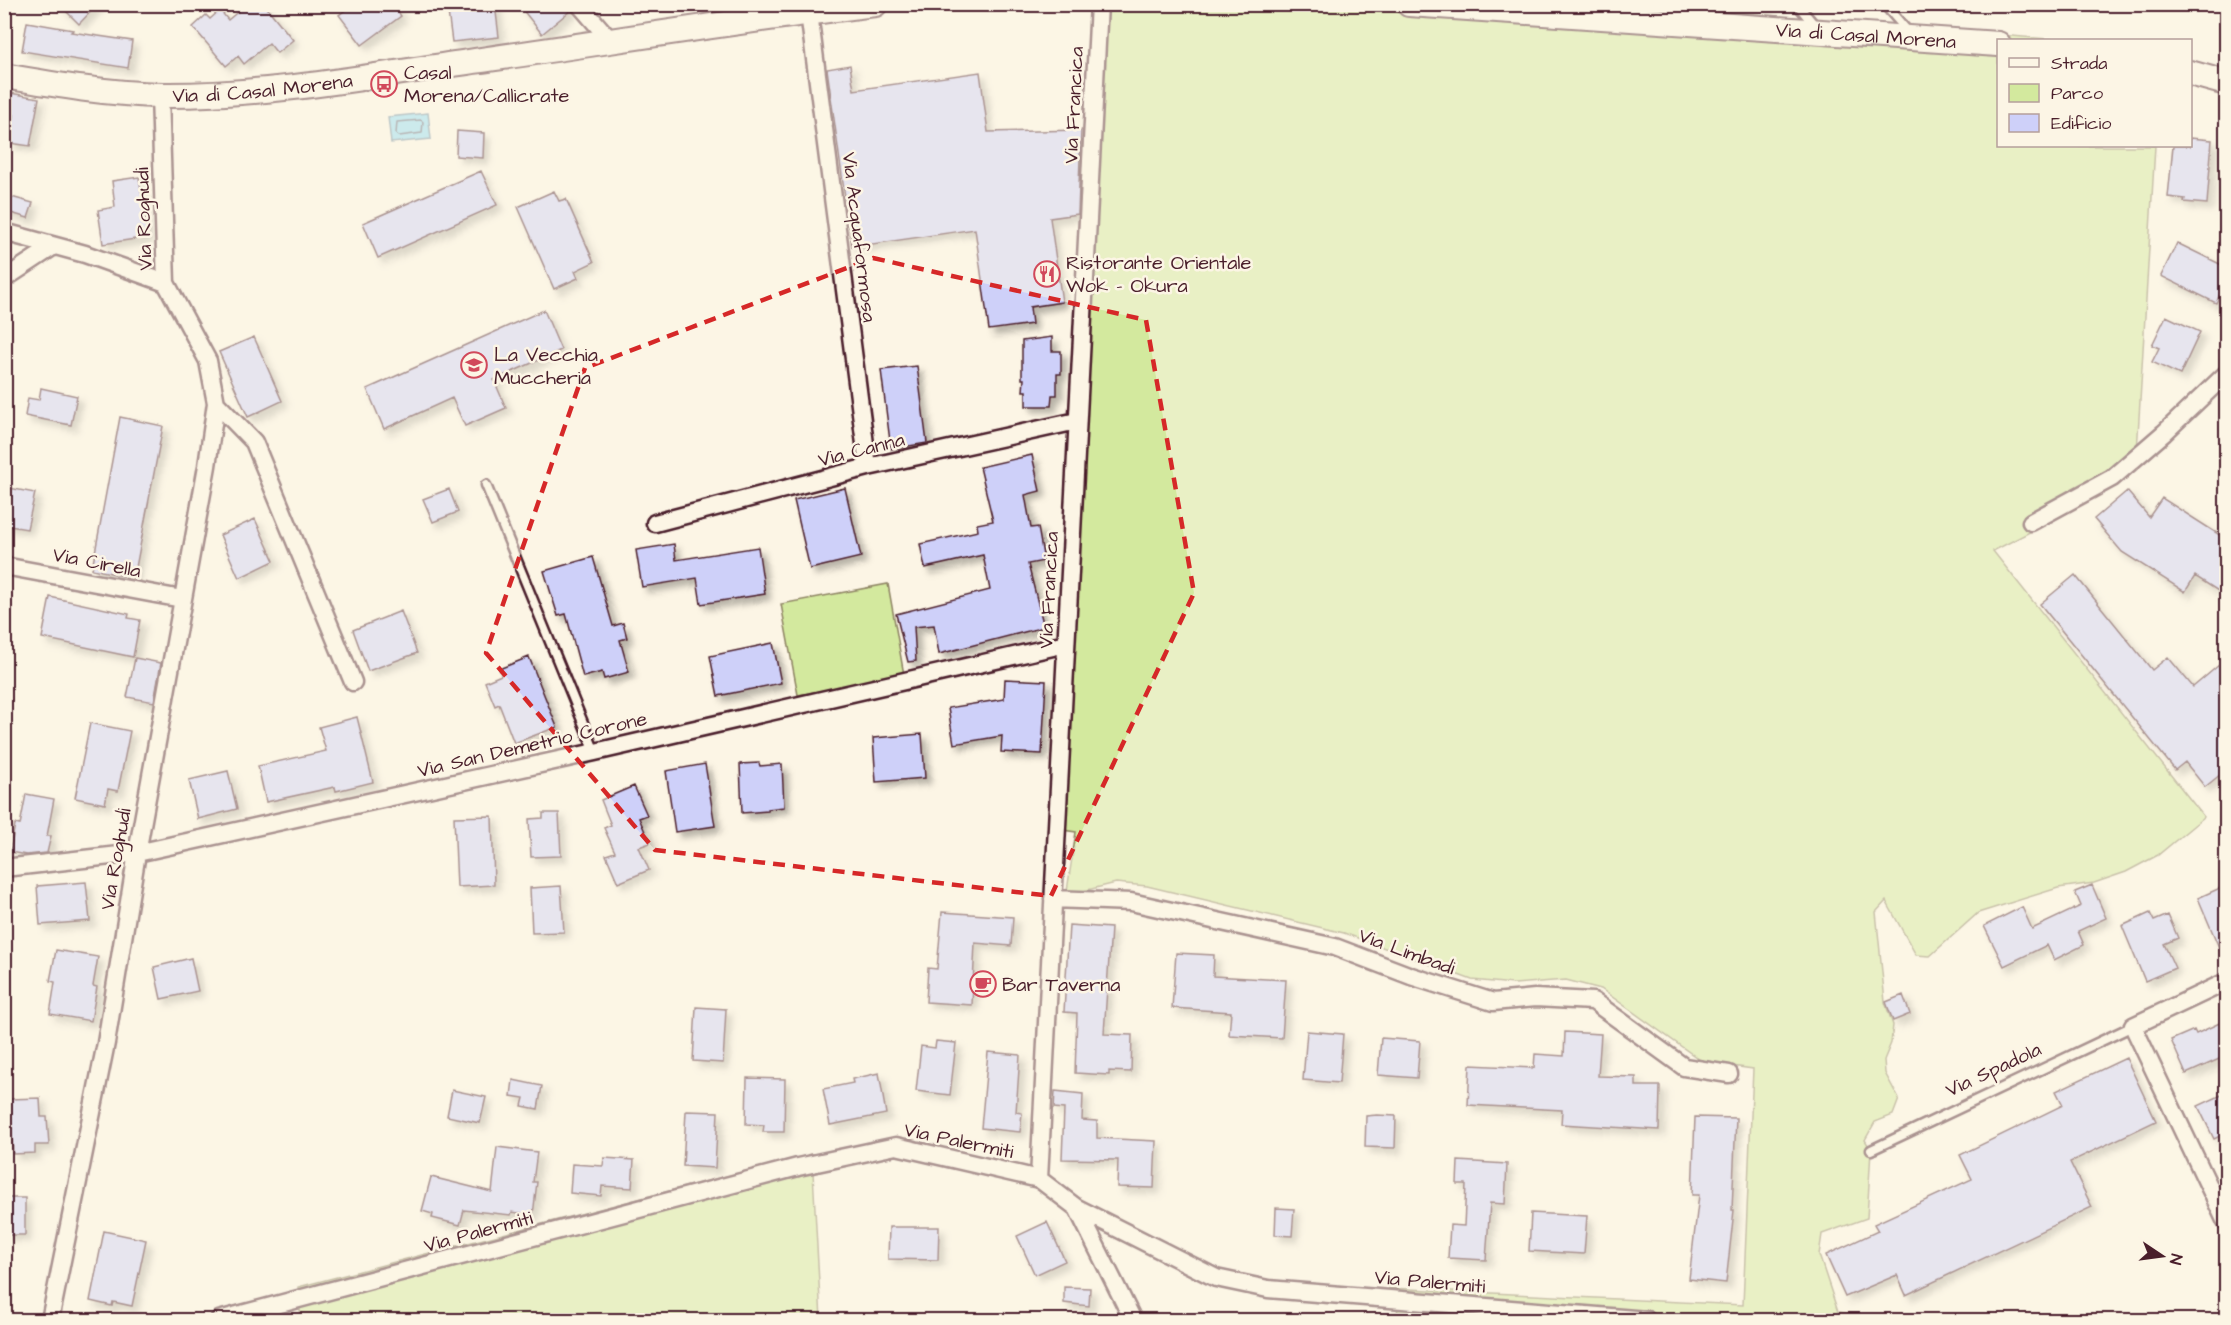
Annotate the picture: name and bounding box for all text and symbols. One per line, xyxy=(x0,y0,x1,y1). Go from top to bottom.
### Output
street label: Via di Casal Morena xyxy=(1775,16,1957,56)
legend xyxy=(1997,39,2192,147)
street label: Via Francica xyxy=(1057,46,1091,164)
text: Strada xyxy=(2051,51,2107,76)
place label: Casal Morena/Callicrate xyxy=(404,59,570,110)
street label: Via di Casal Morena xyxy=(172,67,354,110)
bus stop icon: Casal Morena/Callicrate xyxy=(369,69,399,99)
text: Parco xyxy=(2051,81,2103,106)
text: Edificio xyxy=(2051,111,2111,136)
street label: Via Acquaformosa xyxy=(835,151,883,324)
street label: Via Roghudi xyxy=(128,167,161,271)
place label: Ristorante Orientale Wok - Okura xyxy=(1066,249,1251,300)
restaurant icon: Ristorante Orientale Wok - Okura xyxy=(1032,259,1062,289)
place label: La Vecchia Muccheria xyxy=(494,341,598,392)
school or university icon: La Vecchia Muccheria xyxy=(459,350,489,380)
street label: Via Canna xyxy=(815,426,907,474)
street label: Via Francica xyxy=(1032,531,1066,649)
street label: Via Cirella xyxy=(50,541,143,585)
street label: Via San Demetrio Corone xyxy=(415,705,650,785)
street label: Via Roghudi xyxy=(93,806,140,912)
street label: Via Limbadi xyxy=(1354,922,1459,982)
cafe icon: Bar Taverna xyxy=(968,969,998,999)
place label: Bar Taverna xyxy=(1002,971,1120,999)
street label: Via Spadola xyxy=(1941,1036,2046,1104)
street label: Via Palermiti xyxy=(901,1116,1016,1166)
street label: Via Palermiti xyxy=(421,1204,536,1260)
north arrow xyxy=(2132,1226,2192,1286)
text: N xyxy=(2164,1252,2187,1267)
street label: Via Palermiti xyxy=(1373,1263,1487,1301)

